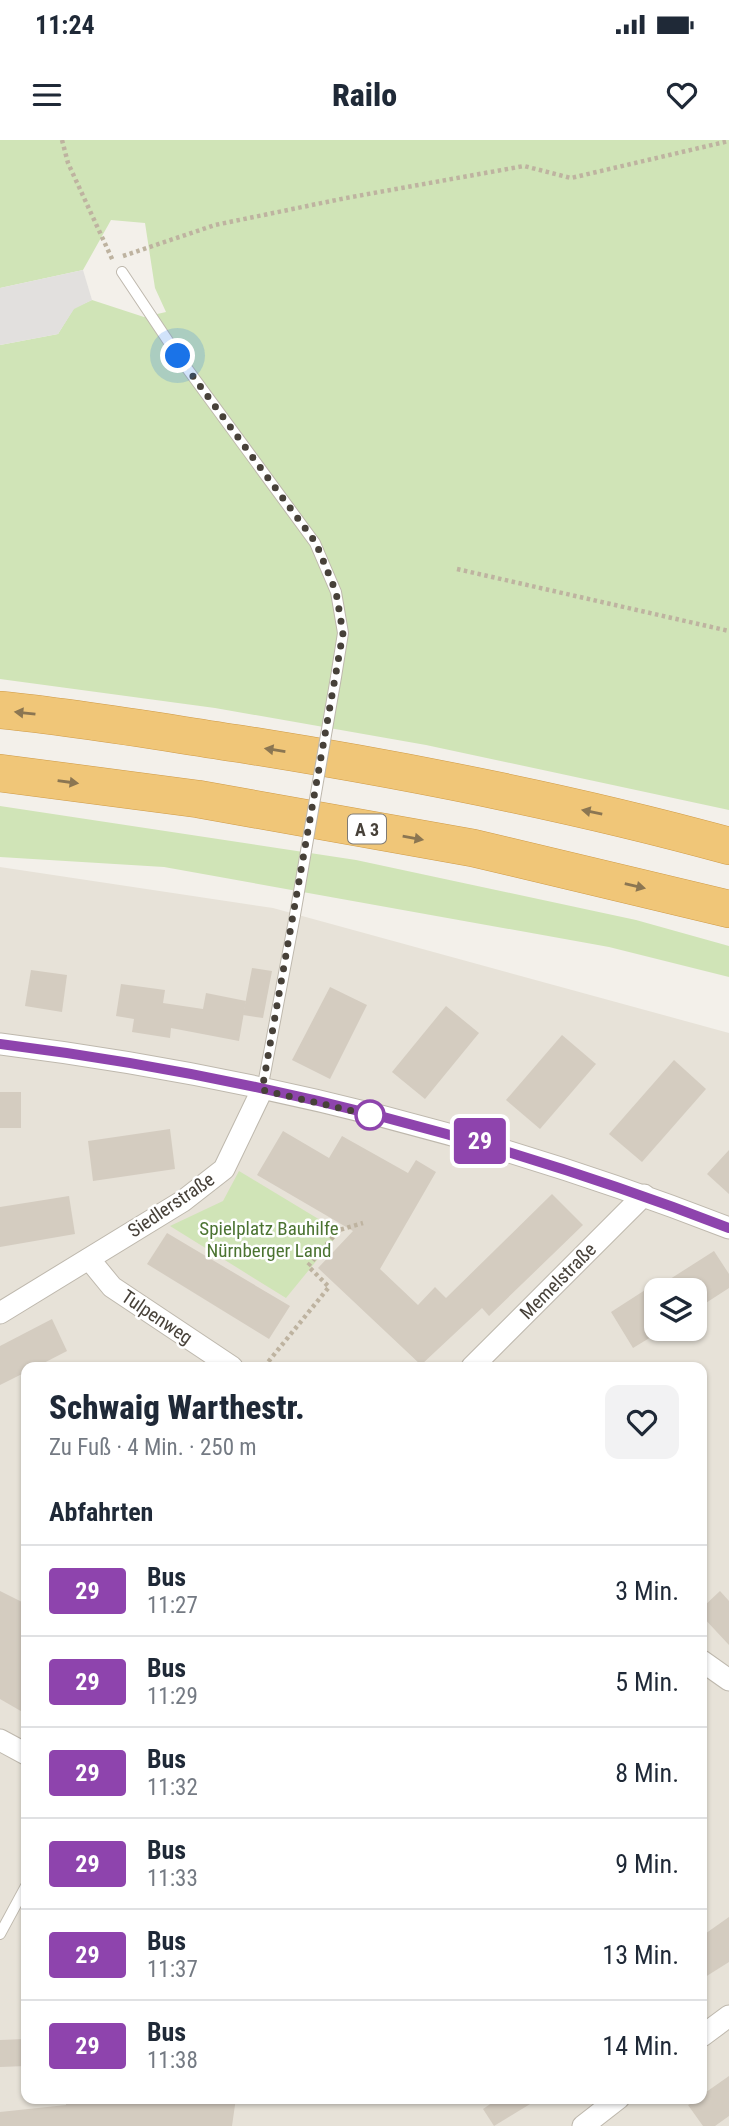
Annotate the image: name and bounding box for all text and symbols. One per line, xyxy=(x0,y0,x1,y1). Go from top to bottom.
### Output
text: 11:24 xyxy=(35,10,95,40)
icon: menu xyxy=(28,76,66,114)
text: Railo xyxy=(332,76,397,114)
icon: heart xyxy=(663,76,701,114)
your location xyxy=(160,338,195,373)
one-way arrow xyxy=(14,707,36,718)
one-way arrow xyxy=(263,744,285,755)
one-way arrow xyxy=(57,776,79,787)
one-way arrow xyxy=(581,806,603,817)
road number: A 3 xyxy=(348,814,386,844)
one-way arrow xyxy=(402,832,424,843)
one-way arrow xyxy=(624,881,646,892)
unlabelled marker xyxy=(355,1100,385,1130)
line badge: 29 xyxy=(448,1118,512,1164)
text: 29 xyxy=(468,1127,492,1155)
street label: Siedlerstraße xyxy=(123,1168,219,1242)
park label: Spielplatz Bauhilfe Nürnberger Land xyxy=(199,1217,339,1262)
street label: Memelstraße xyxy=(515,1238,601,1324)
map controls xyxy=(644,1278,707,1341)
button: layers xyxy=(644,1278,707,1341)
street label: Tulpenweg xyxy=(117,1285,197,1349)
button: heart xyxy=(605,1385,679,1459)
text: Schwaig Warthestr. xyxy=(49,1388,305,1427)
text: Zu Fuß · 4 Min. · 250 m xyxy=(49,1434,257,1461)
text: Abfahrten xyxy=(49,1497,153,1527)
text: Bus xyxy=(147,1562,186,1592)
text: 3 Min. xyxy=(615,1576,679,1606)
text: 29 xyxy=(75,1577,100,1605)
text: 11:27 xyxy=(147,1592,198,1619)
text: Bus xyxy=(147,1653,186,1683)
text: 5 Min. xyxy=(615,1667,679,1697)
text: 29 xyxy=(75,1668,100,1696)
text: 11:29 xyxy=(147,1683,198,1710)
text: Bus xyxy=(147,1744,186,1774)
text: 8 Min. xyxy=(615,1758,679,1788)
text: 29 xyxy=(75,1759,100,1787)
text: 11:32 xyxy=(147,1774,198,1801)
text: Bus xyxy=(147,1835,186,1865)
text: 9 Min. xyxy=(615,1849,679,1879)
text: 29 xyxy=(75,1850,100,1878)
text: 11:33 xyxy=(147,1865,198,1892)
text: Bus xyxy=(147,1926,186,1956)
text: 13 Min. xyxy=(602,1940,679,1970)
text: 29 xyxy=(75,1941,100,1969)
text: 11:37 xyxy=(147,1956,198,1983)
text: Bus xyxy=(147,2017,186,2047)
text: 14 Min. xyxy=(602,2031,679,2061)
text: 29 xyxy=(75,2032,100,2060)
text: 11:38 xyxy=(147,2047,198,2074)

